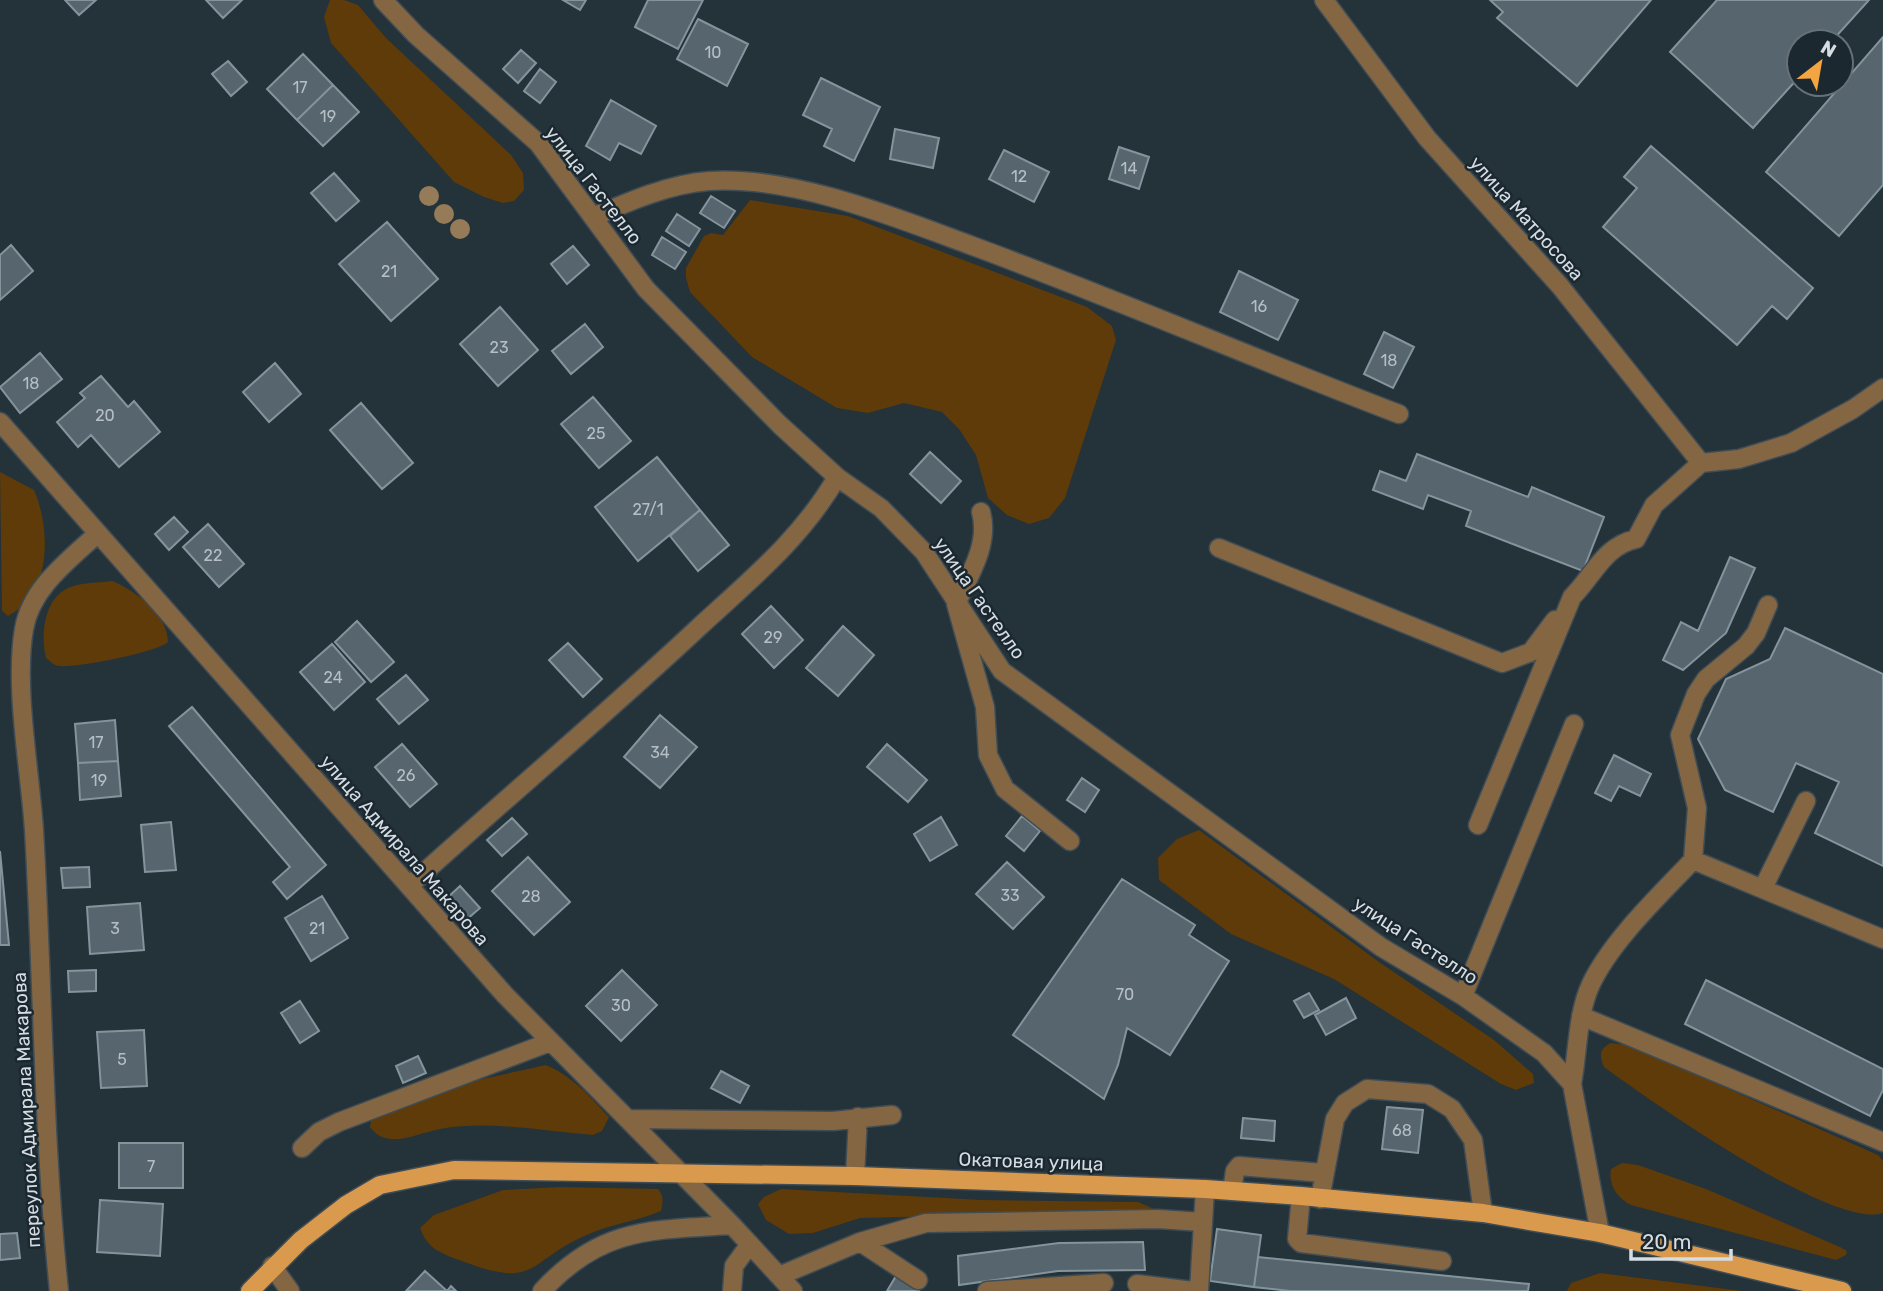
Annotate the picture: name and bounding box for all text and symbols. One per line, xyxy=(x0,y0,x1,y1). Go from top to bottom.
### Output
north arrow xyxy=(1785,28,1855,98)
text: N xyxy=(1817,35,1840,62)
house number: 10 xyxy=(704,43,722,62)
house number: 17 xyxy=(292,78,308,97)
house number: 19 xyxy=(320,107,336,126)
street label: улица Гастелло xyxy=(540,122,647,249)
street label: улица Матросова xyxy=(1465,151,1588,285)
house number: 14 xyxy=(1121,159,1137,178)
house number: 12 xyxy=(1011,167,1027,186)
house number: 21 xyxy=(381,262,397,281)
house number: 16 xyxy=(1251,297,1268,316)
house number: 23 xyxy=(489,338,509,357)
house number: 18 xyxy=(1380,351,1398,370)
house number: 18 xyxy=(22,374,40,393)
house number: 20 xyxy=(95,406,115,425)
house number: 25 xyxy=(587,424,605,443)
house number: 27/1 xyxy=(632,500,664,519)
street label: улица Гастелло xyxy=(929,533,1030,664)
house number: 22 xyxy=(204,546,222,565)
house number: 29 xyxy=(764,628,782,647)
house number: 24 xyxy=(323,668,343,687)
house number: 17 xyxy=(88,733,104,752)
house number: 34 xyxy=(650,743,670,762)
street label: улица Адмирала Макарова xyxy=(315,750,494,951)
house number: 26 xyxy=(396,766,416,785)
house number: 19 xyxy=(91,771,107,790)
house number: 33 xyxy=(1000,886,1020,905)
house number: 28 xyxy=(521,887,541,906)
street label: улица Гастелло xyxy=(1349,892,1482,989)
house number: 3 xyxy=(110,919,120,938)
house number: 21 xyxy=(309,919,325,938)
street label: переулок Адмирала Макарова xyxy=(8,971,45,1249)
house number: 70 xyxy=(1116,985,1134,1004)
house number: 30 xyxy=(611,996,631,1015)
house number: 5 xyxy=(117,1050,127,1069)
house number: 68 xyxy=(1392,1121,1412,1140)
street label: Окатовая улица xyxy=(958,1147,1104,1176)
house number: 7 xyxy=(147,1157,155,1176)
scale bar xyxy=(1631,1218,1731,1262)
text: 20 m xyxy=(1642,1229,1691,1254)

